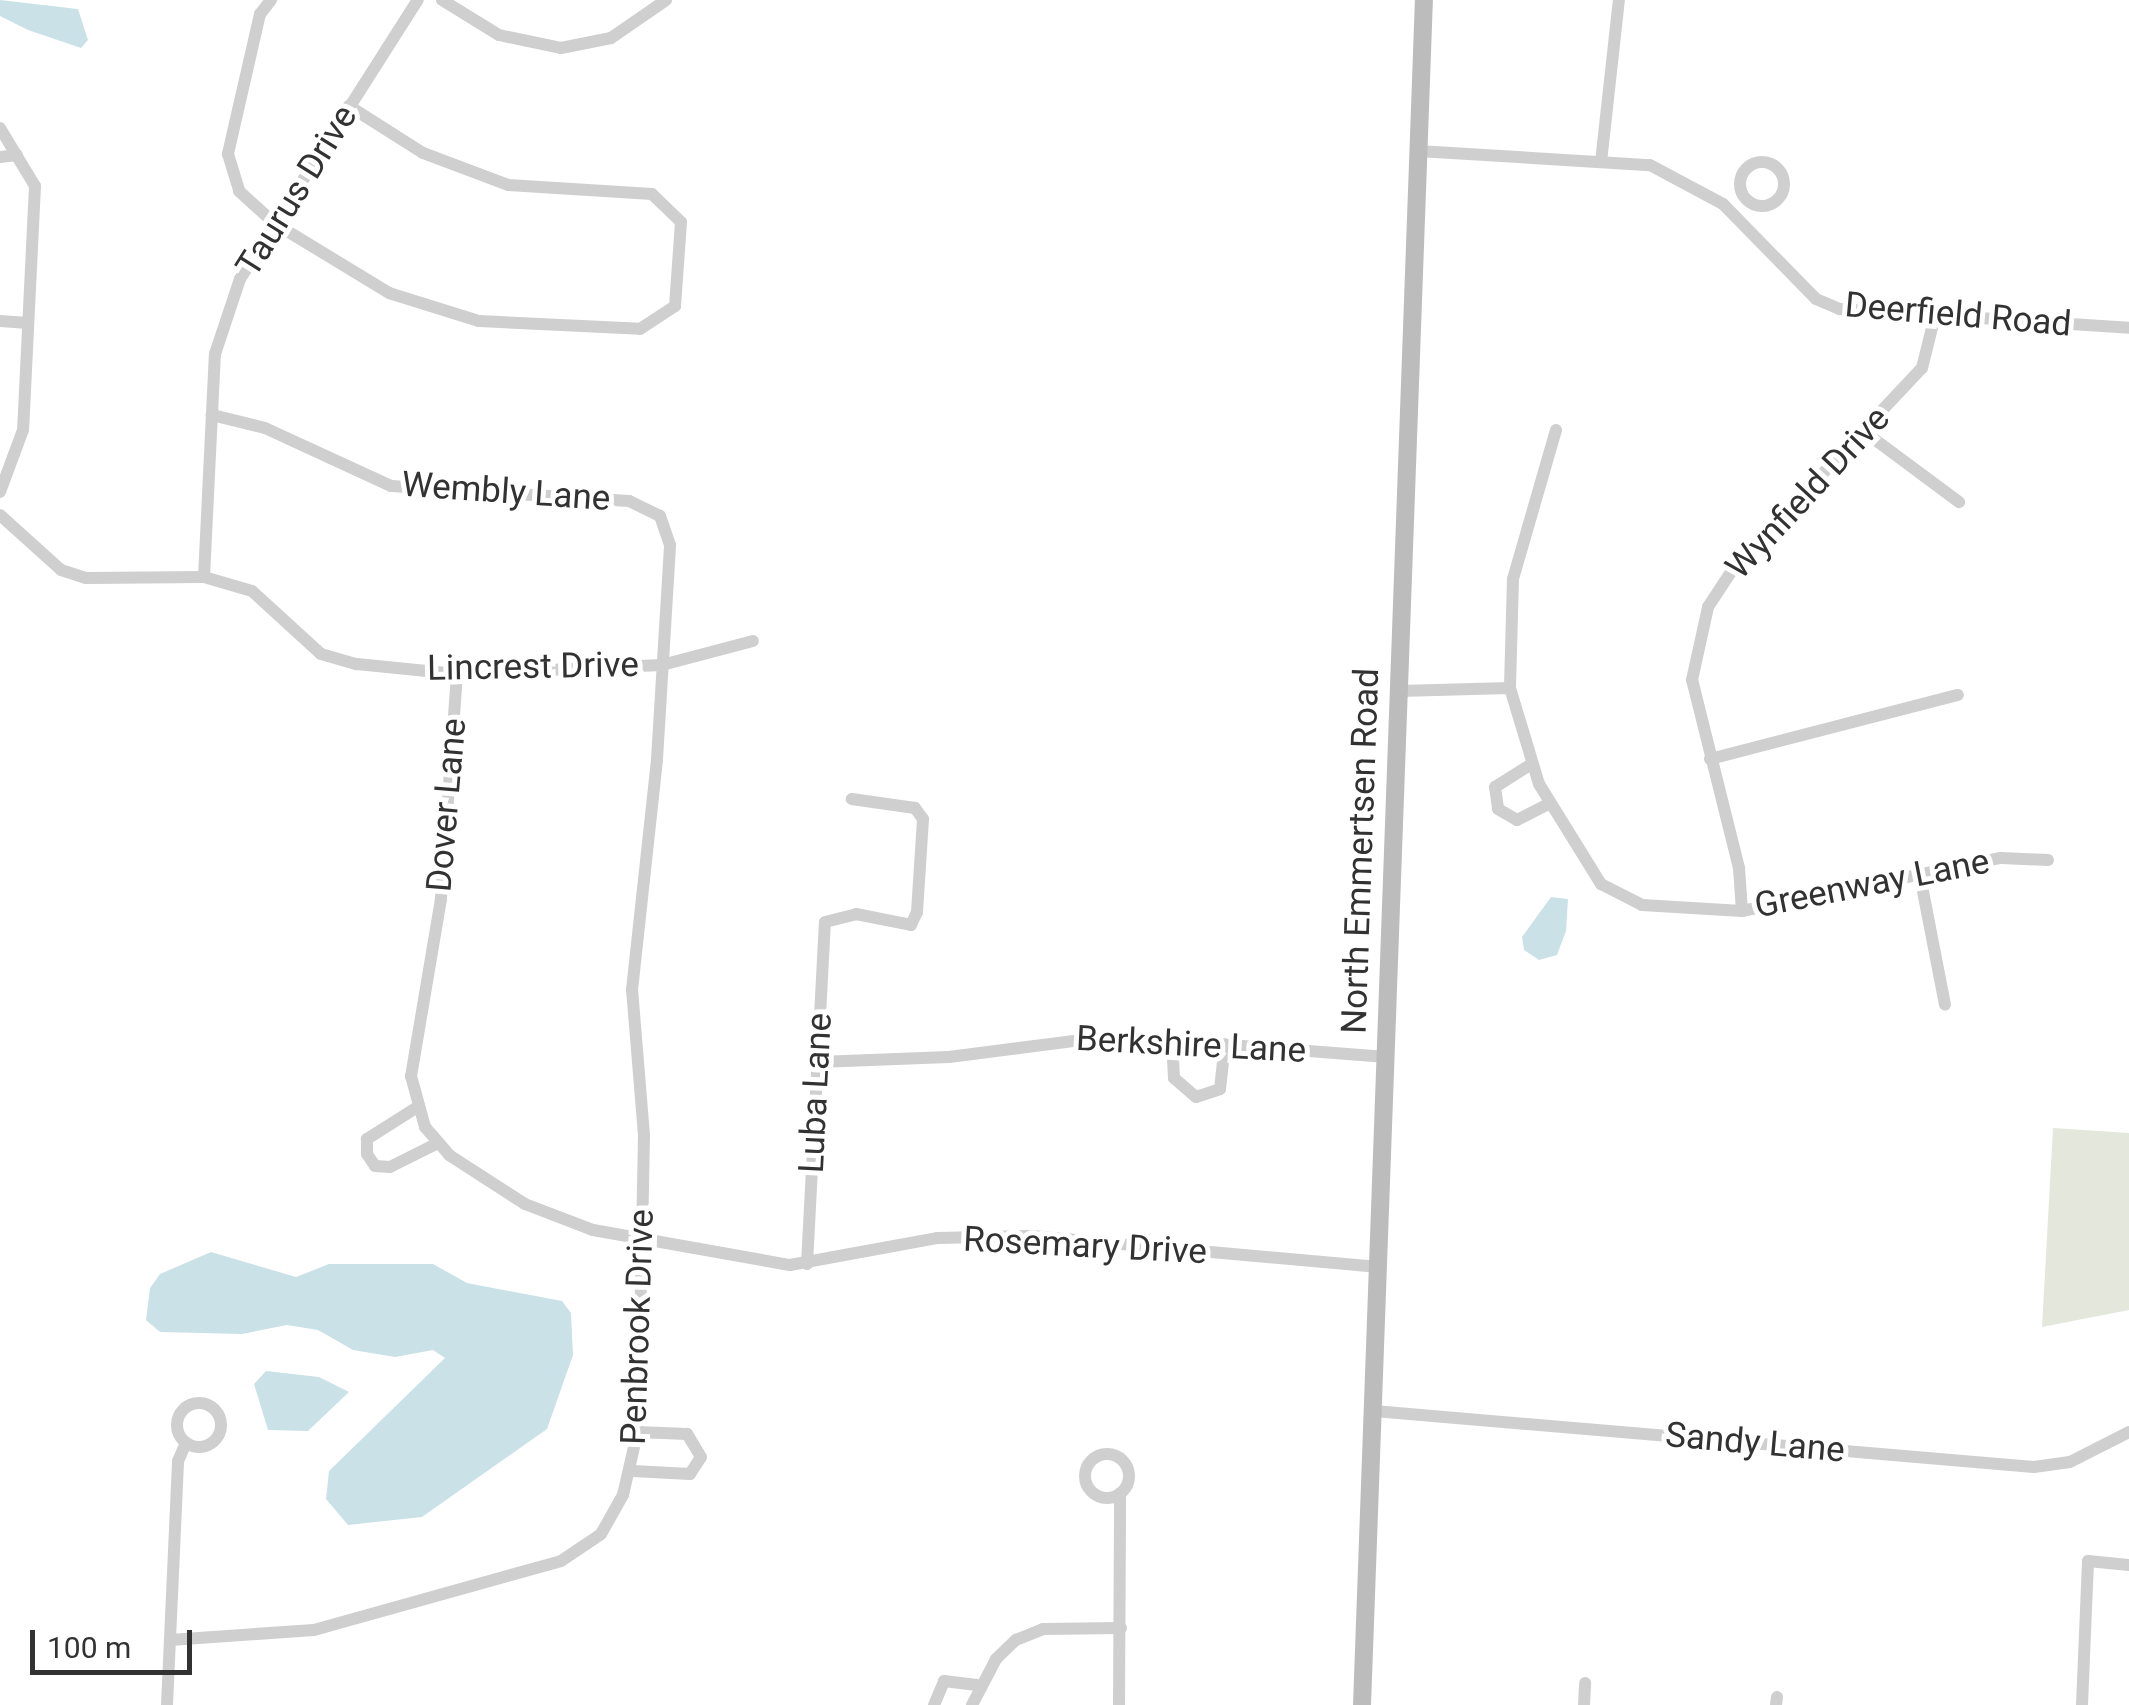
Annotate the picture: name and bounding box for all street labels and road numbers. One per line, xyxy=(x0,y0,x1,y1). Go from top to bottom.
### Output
street label: Taurus Drive xyxy=(228,98,366,284)
street label: Deerfield Road xyxy=(1843,284,2073,346)
street label: Wynfield Drive xyxy=(1717,398,1899,588)
street label: Wembly Lane xyxy=(400,464,612,520)
street label: Lincrest Drive xyxy=(427,644,639,690)
street label: North Emmertsen Road xyxy=(1334,667,1388,1035)
street label: Dover Lane xyxy=(418,716,476,894)
street label: Greenway Lane xyxy=(1751,841,1993,927)
street label: Luba Lane xyxy=(791,1012,841,1174)
street label: Berkshire Lane xyxy=(1075,1018,1307,1072)
street label: Penbrook Drive xyxy=(613,1208,663,1446)
street label: Rosemary Drive xyxy=(962,1219,1208,1273)
street label: Sandy Lane xyxy=(1664,1414,1846,1472)

